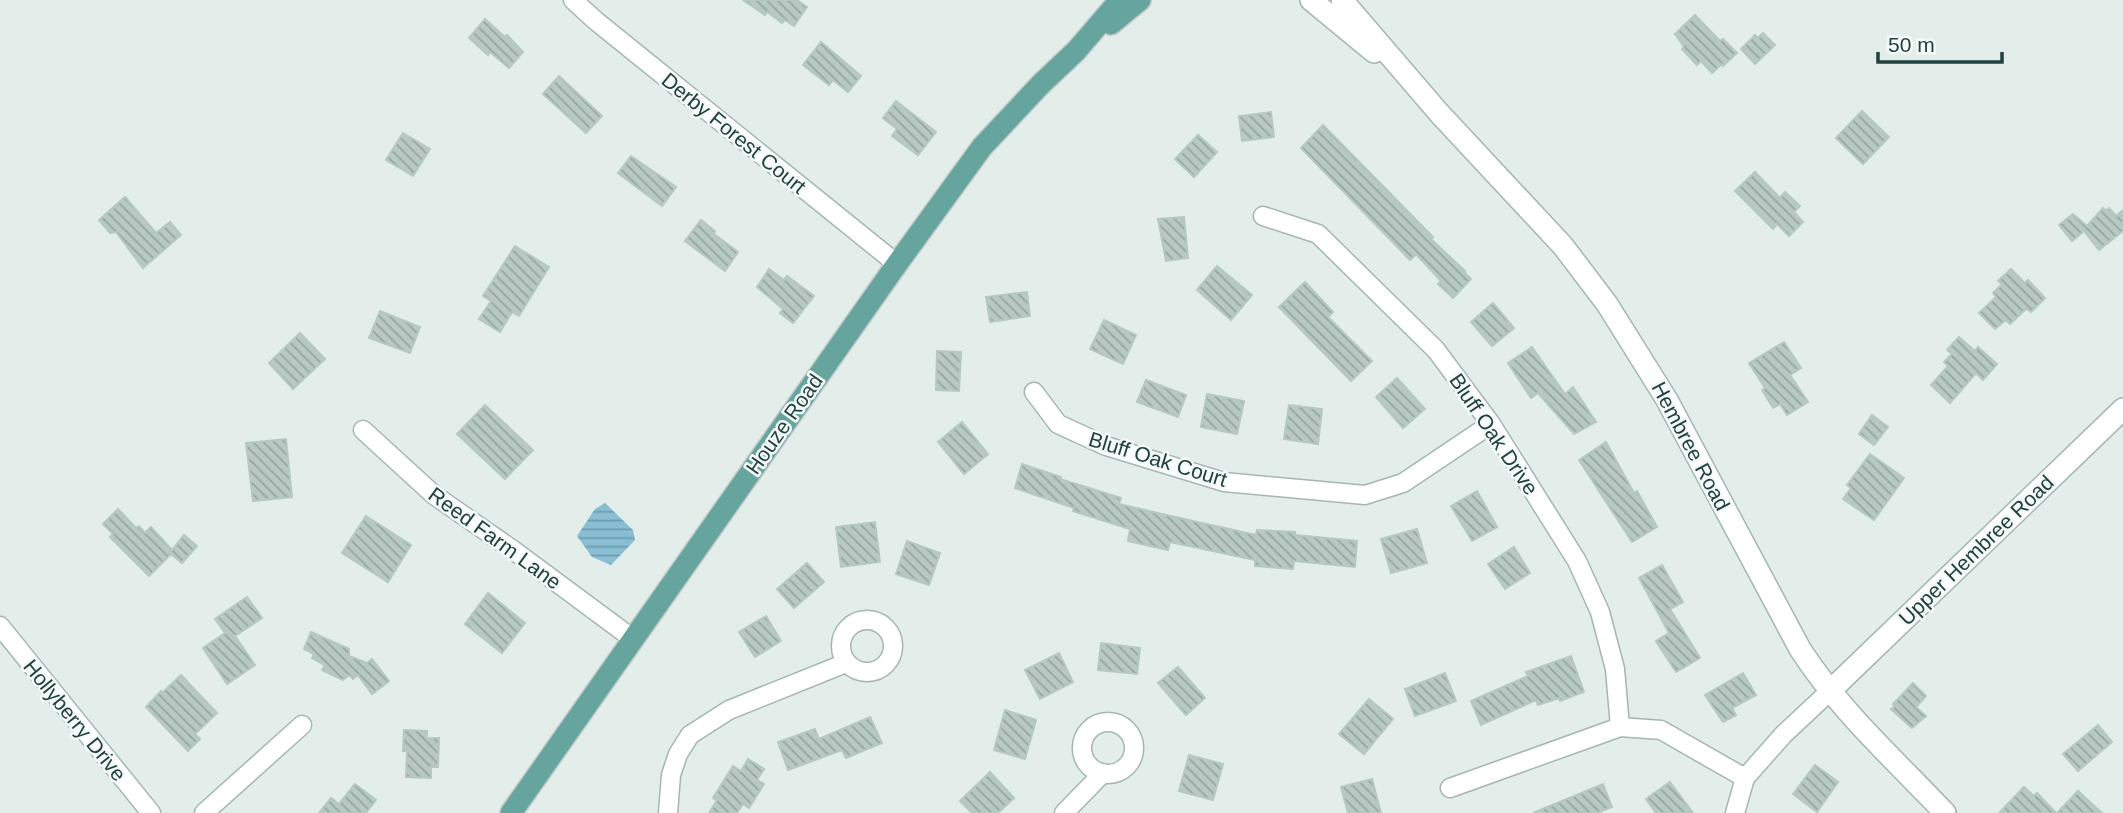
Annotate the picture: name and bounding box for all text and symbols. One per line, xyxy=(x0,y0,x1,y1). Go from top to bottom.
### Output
scale bar xyxy=(1878,21,2002,65)
text: 50 m xyxy=(1888,33,1935,56)
street label: Derby Forest Court xyxy=(657,68,811,198)
street label: Bluff Oak Drive xyxy=(1445,369,1543,499)
street label: Houze Road xyxy=(741,370,827,478)
street label: Hembree Road xyxy=(1647,378,1735,514)
street label: Bluff Oak Court xyxy=(1086,427,1230,491)
street label: Upper Hembree Road xyxy=(1894,470,2058,630)
street label: Reed Farm Lane xyxy=(424,482,566,594)
street label: Hollyberry Drive xyxy=(19,655,131,785)

